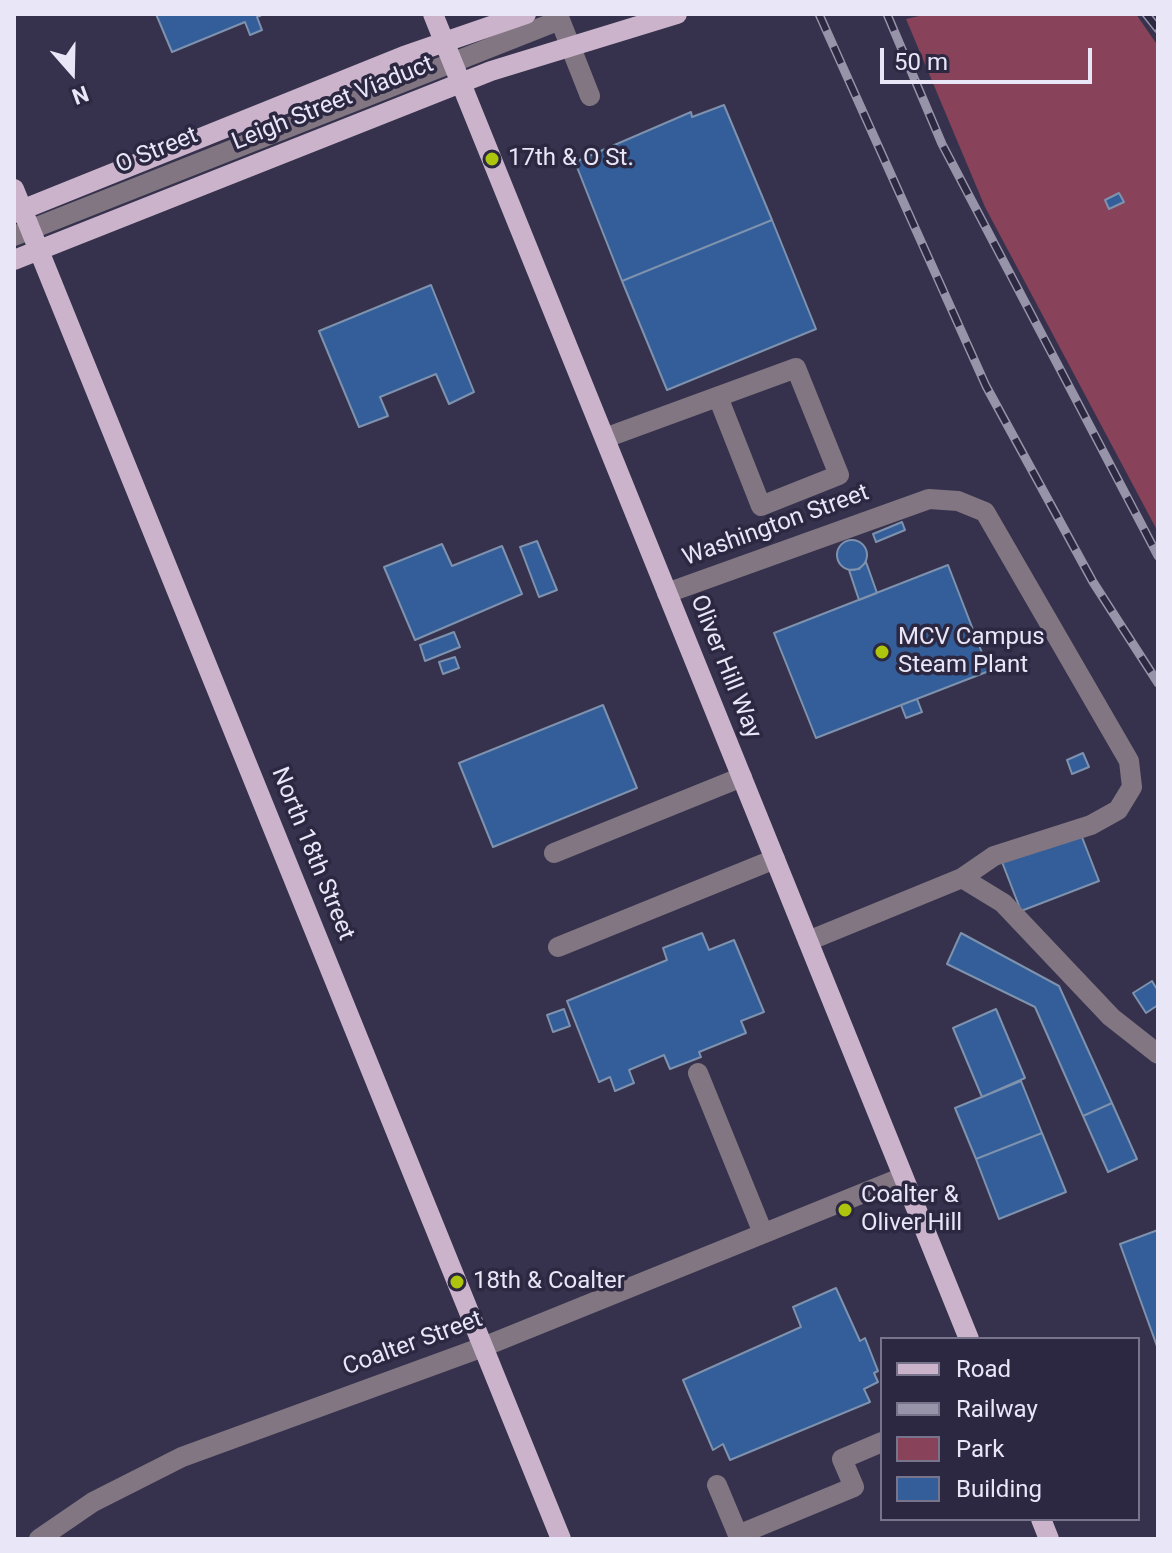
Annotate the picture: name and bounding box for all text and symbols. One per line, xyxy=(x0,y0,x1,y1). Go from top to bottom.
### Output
north arrow xyxy=(32,32,112,112)
scale bar xyxy=(884,32,1096,82)
text: 50 m xyxy=(894,48,948,76)
street label: Leigh Street Viaduct xyxy=(228,50,438,158)
text: N xyxy=(69,81,92,109)
street label: O Street xyxy=(112,122,202,180)
place label: 17th & O St. xyxy=(508,145,634,173)
marker: 17th & O St. xyxy=(483,150,501,168)
street label: Washington Street xyxy=(679,479,873,573)
street label: Oliver Hill Way xyxy=(683,591,767,743)
place label: MCV Campus Steam Plant xyxy=(898,624,1045,680)
marker: MCV Campus Steam Plant xyxy=(873,643,891,661)
street label: North 18th Street xyxy=(264,763,360,945)
place label: Coalter & Oliver Hill xyxy=(861,1182,962,1238)
marker: Coalter & Oliver Hill xyxy=(836,1201,854,1219)
place label: 18th & Coalter xyxy=(473,1268,625,1296)
marker: 18th & Coalter xyxy=(448,1273,466,1291)
street label: Coalter Street xyxy=(339,1305,487,1383)
legend xyxy=(880,1337,1140,1521)
text: Road xyxy=(956,1355,1011,1383)
text: Railway xyxy=(956,1395,1038,1423)
text: Park xyxy=(956,1435,1004,1463)
text: Building xyxy=(956,1475,1042,1503)

